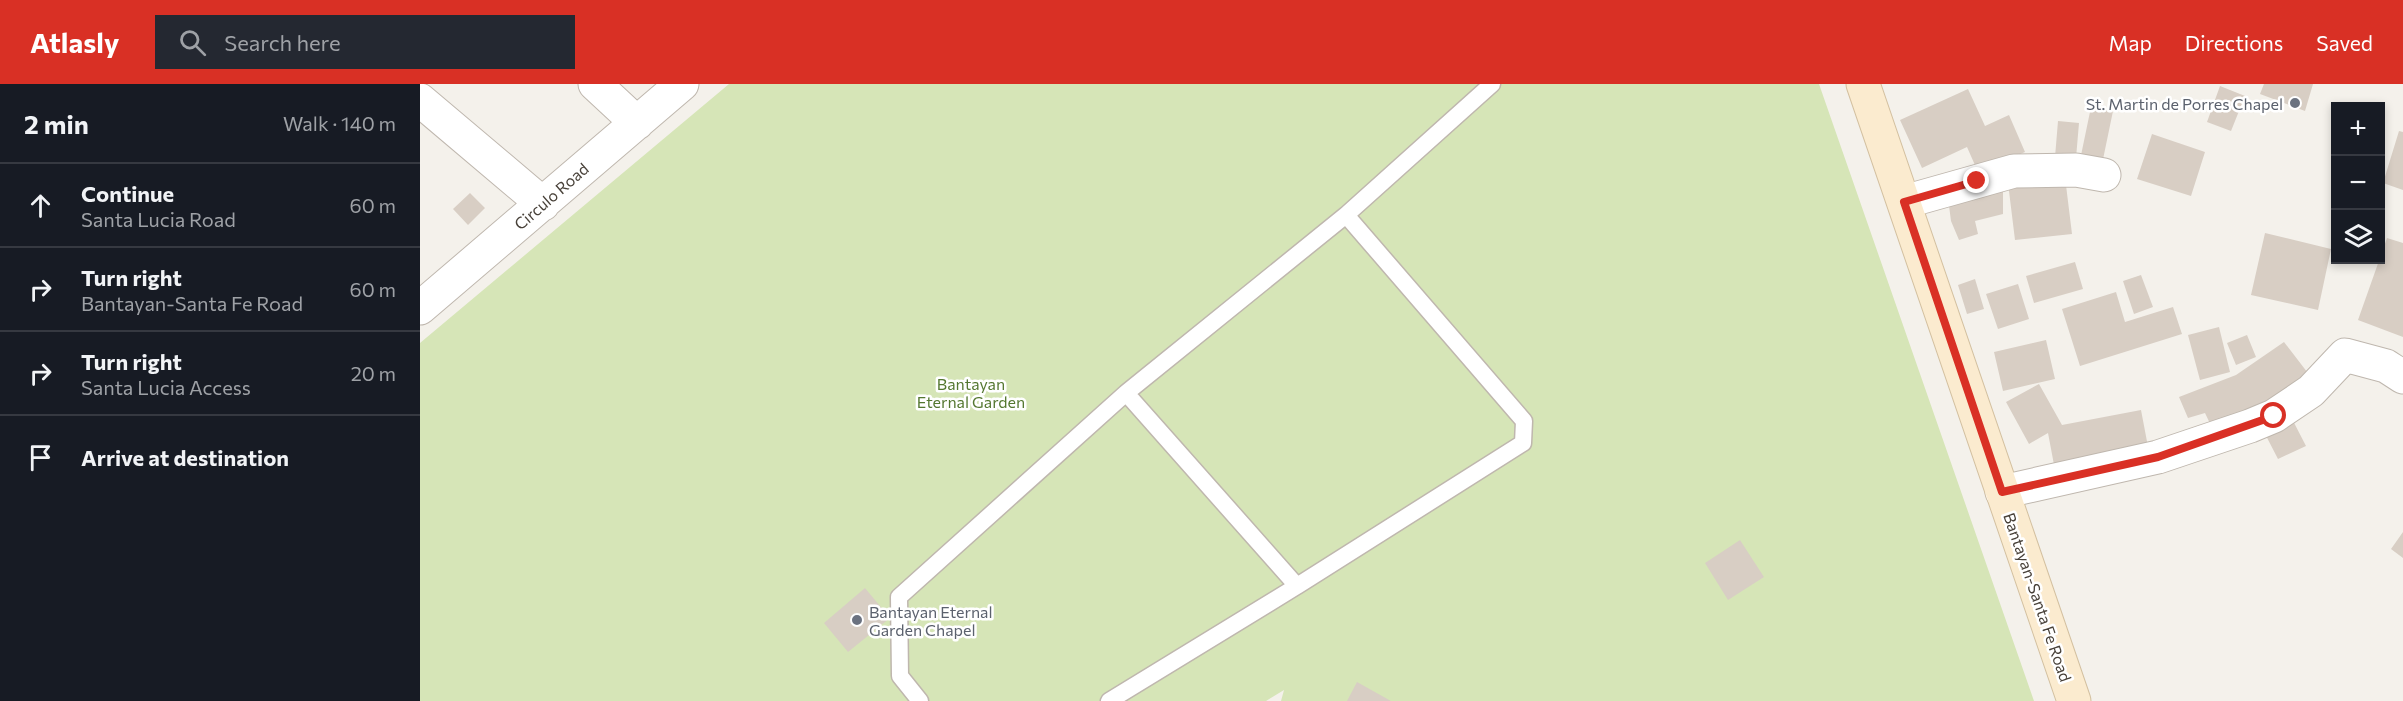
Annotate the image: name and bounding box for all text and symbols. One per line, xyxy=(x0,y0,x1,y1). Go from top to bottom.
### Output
search box xyxy=(155,15,575,69)
text: Atlasly xyxy=(30,25,119,59)
icon: search xyxy=(176,26,209,59)
text: Search here xyxy=(224,29,341,56)
text: Map xyxy=(2109,30,2152,55)
text: Directions xyxy=(2185,30,2283,55)
text: Saved xyxy=(2316,30,2373,55)
place label: St. Martin de Porres Chapel xyxy=(2086,94,2283,113)
marker: St. Martin de Porres Chapel xyxy=(2288,96,2302,110)
map controls xyxy=(2331,102,2385,264)
button: + xyxy=(2331,102,2385,156)
text: 2 min xyxy=(24,108,89,139)
text: Walk · 140 m xyxy=(283,111,396,135)
button: − xyxy=(2331,156,2385,210)
street label: Circulo Road xyxy=(510,159,592,233)
route end xyxy=(1963,167,1989,193)
text: Continue xyxy=(81,180,174,207)
icon: ahead xyxy=(24,189,57,222)
text: 60 m xyxy=(350,193,396,217)
text: Santa Lucia Road xyxy=(81,207,236,231)
button: layers xyxy=(2331,210,2385,264)
text: Turn right xyxy=(81,264,182,291)
icon: right xyxy=(24,273,57,306)
text: 60 m xyxy=(350,277,396,301)
text: Bantayan-Santa Fe Road xyxy=(81,291,303,315)
text: Turn right xyxy=(81,348,182,375)
icon: right xyxy=(24,357,57,390)
text: 20 m xyxy=(351,361,396,385)
park label: Bantayan Eternal Garden xyxy=(917,374,1025,411)
text: Santa Lucia Access xyxy=(81,375,251,399)
route start xyxy=(2260,402,2286,428)
icon: arrive xyxy=(24,441,57,474)
text: Arrive at destination xyxy=(81,444,289,471)
street label: Bantayan-Santa Fe Road xyxy=(2000,510,2076,684)
place label: Bantayan Eternal Garden Chapel xyxy=(869,602,993,639)
marker: Bantayan Eternal Garden Chapel xyxy=(850,613,864,627)

